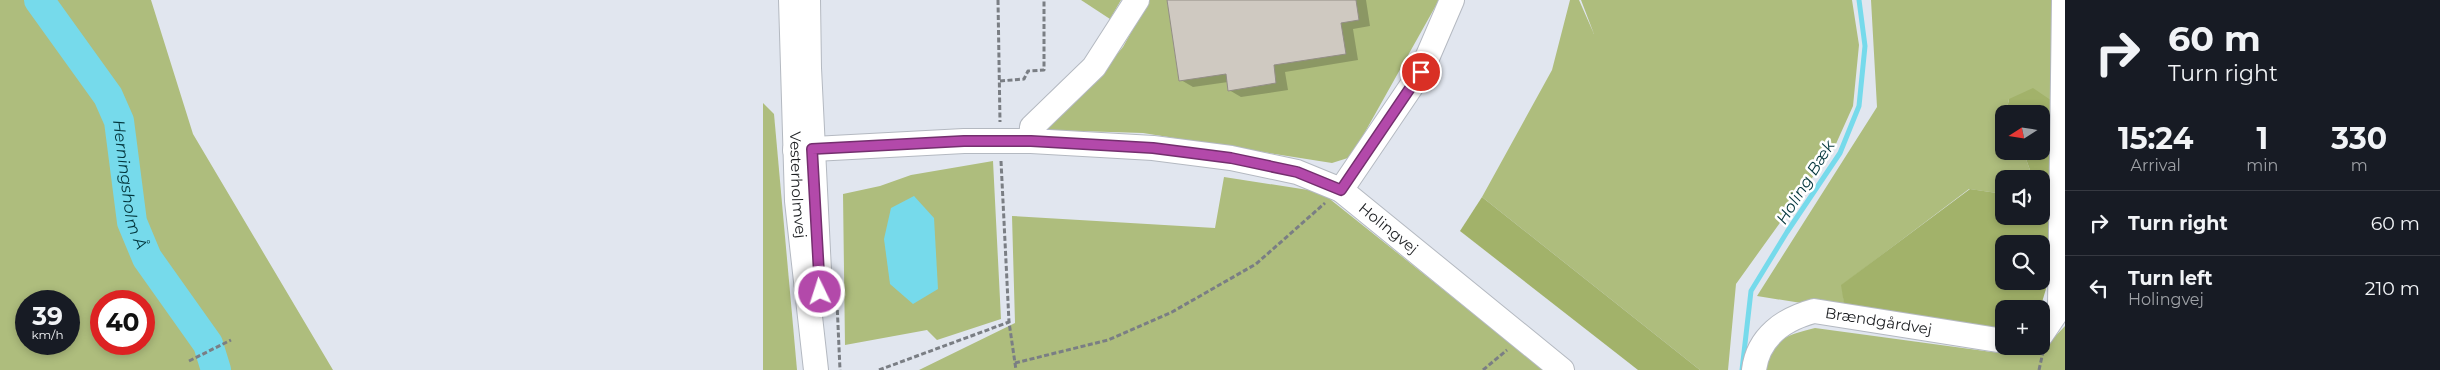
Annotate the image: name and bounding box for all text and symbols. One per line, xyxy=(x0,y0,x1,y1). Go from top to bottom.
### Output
text: 60 m xyxy=(2168,17,2261,60)
icon: right xyxy=(2085,20,2150,85)
pin xyxy=(1400,51,1442,93)
icon: arrive xyxy=(1407,58,1435,86)
text: Turn right xyxy=(2168,60,2278,87)
north arrow xyxy=(1995,105,2050,160)
map controls xyxy=(1995,105,2050,355)
water label: Herningsholm Å xyxy=(109,119,152,252)
text: 15:24 xyxy=(2118,120,2193,157)
text: 1 xyxy=(2257,120,2268,157)
text: 330 xyxy=(2331,120,2387,157)
street label: Vesterholmvej xyxy=(786,131,811,239)
water label: Holing Bæk xyxy=(1772,136,1839,228)
text: Arrival xyxy=(2130,156,2181,175)
text: min xyxy=(2246,156,2278,175)
text: m xyxy=(2351,156,2368,175)
button: sound xyxy=(1995,170,2050,225)
street label: Holingvej xyxy=(1355,198,1422,258)
icon: right xyxy=(2085,209,2113,237)
text: Turn right xyxy=(2128,212,2228,235)
text: 60 m xyxy=(2371,212,2420,235)
button: search xyxy=(1995,235,2050,290)
position arrow xyxy=(793,265,845,317)
text: Turn left xyxy=(2128,267,2213,290)
icon: left xyxy=(2085,274,2113,302)
text: 210 m xyxy=(2365,277,2420,300)
speed limit sign: 40 xyxy=(90,290,155,355)
text: Holingvej xyxy=(2128,290,2204,309)
button: + xyxy=(1995,300,2050,355)
text: 39 xyxy=(32,301,63,331)
street label: Brændgårdvej xyxy=(1824,303,1933,338)
text: km/h xyxy=(31,327,64,342)

